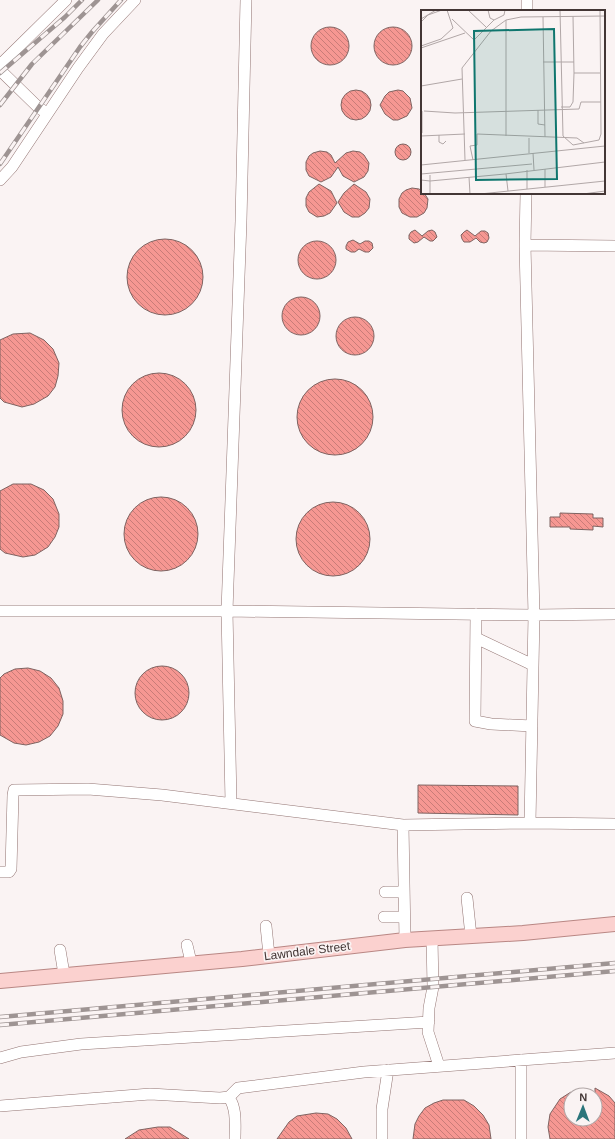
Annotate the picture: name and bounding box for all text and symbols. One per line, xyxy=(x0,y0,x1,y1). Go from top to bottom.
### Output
inset map xyxy=(421,10,605,194)
street label: Lawndale Street xyxy=(263,939,352,963)
north arrow xyxy=(563,1087,603,1127)
text: N xyxy=(579,1091,587,1103)

